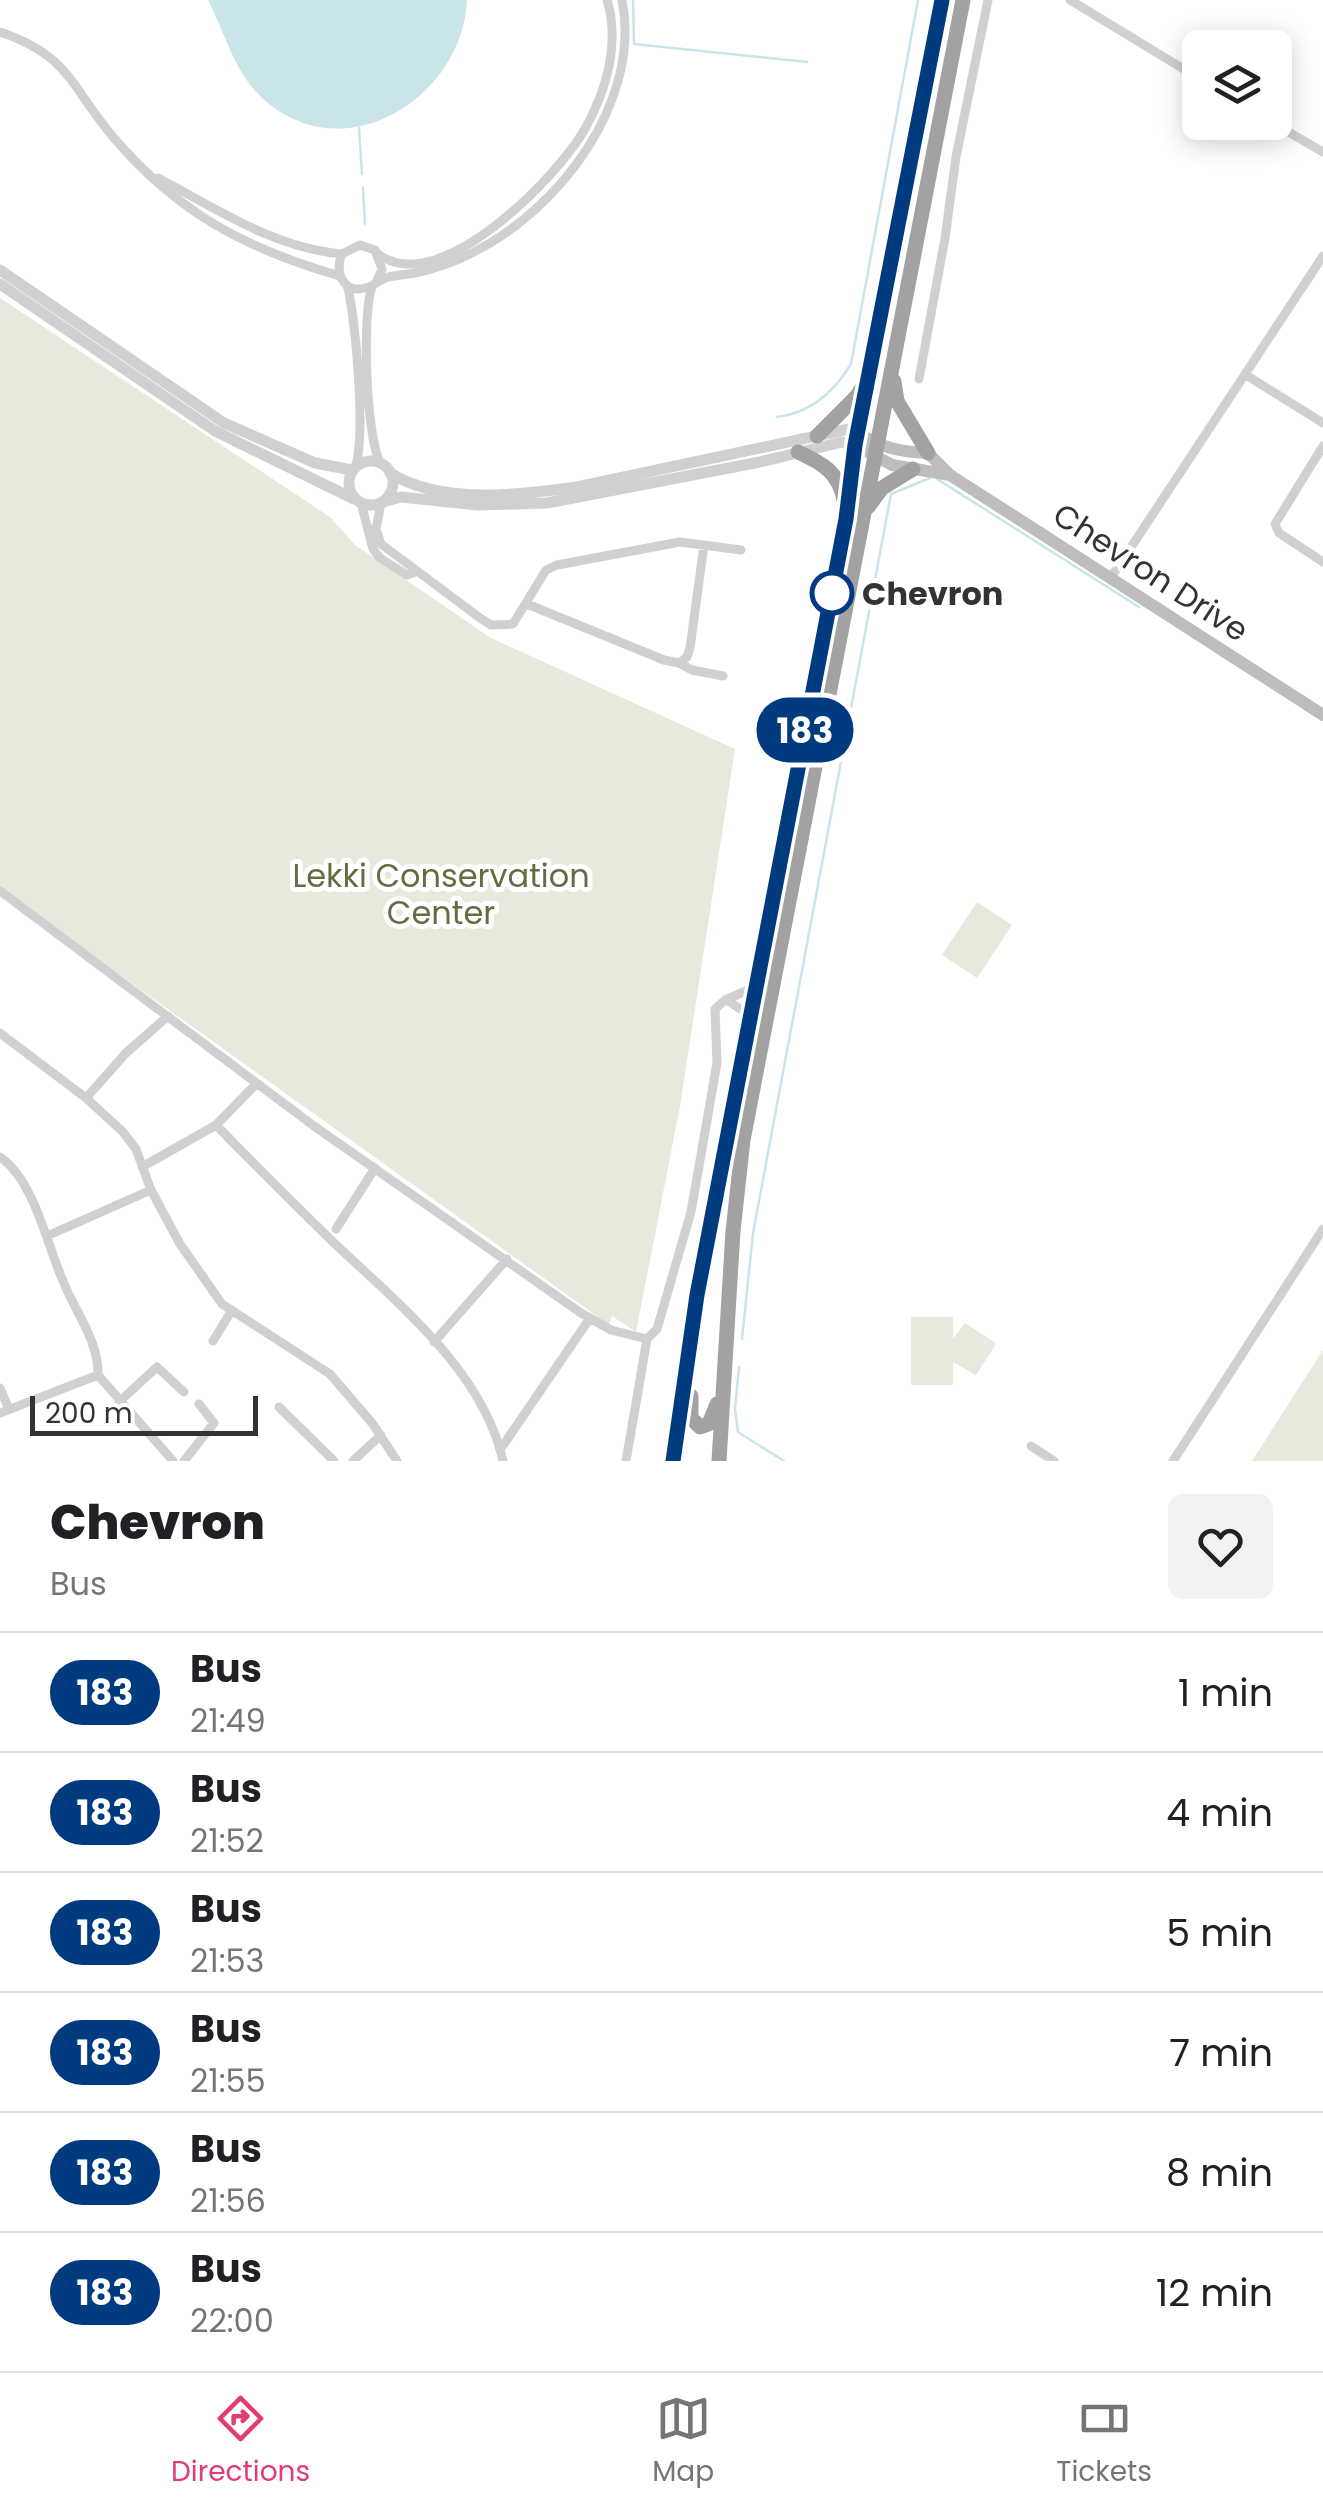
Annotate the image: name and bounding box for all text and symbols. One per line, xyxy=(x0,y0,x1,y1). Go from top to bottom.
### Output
map controls xyxy=(1182,30,1292,140)
button: layers xyxy=(1182,30,1292,140)
street label: Chevron Drive xyxy=(1045,492,1257,652)
place label: Chevron xyxy=(862,571,1003,616)
marker: Chevron xyxy=(811,572,853,614)
line badge: 183 xyxy=(748,698,862,762)
text: 183 xyxy=(776,706,834,755)
park label: Lekki Conservation Center xyxy=(292,853,590,935)
scale bar xyxy=(30,1391,258,1436)
text: 200 m xyxy=(45,1394,133,1433)
text: Chevron xyxy=(50,1489,265,1556)
button: heart xyxy=(1168,1494,1273,1599)
text: Bus xyxy=(50,1561,107,1606)
text: Bus xyxy=(190,1642,262,1695)
text: 1 min xyxy=(1178,1666,1273,1719)
text: 183 xyxy=(76,1668,134,1717)
text: 21:49 xyxy=(190,1698,266,1743)
text: Bus xyxy=(190,1762,262,1815)
text: 4 min xyxy=(1166,1786,1273,1839)
text: 183 xyxy=(76,1788,134,1837)
text: 21:52 xyxy=(190,1818,264,1863)
text: Bus xyxy=(190,1882,262,1935)
text: 5 min xyxy=(1166,1906,1273,1959)
text: 183 xyxy=(76,1908,134,1957)
text: 21:53 xyxy=(190,1938,264,1983)
text: Bus xyxy=(190,2002,262,2055)
text: 7 min xyxy=(1169,2026,1273,2079)
text: 183 xyxy=(76,2028,134,2077)
text: 21:55 xyxy=(190,2058,266,2103)
text: Bus xyxy=(190,2122,262,2175)
text: 8 min xyxy=(1166,2146,1273,2199)
text: 183 xyxy=(76,2148,134,2197)
text: 21:56 xyxy=(190,2178,266,2223)
text: Bus xyxy=(190,2242,262,2295)
text: 12 min xyxy=(1156,2266,1273,2319)
text: 183 xyxy=(76,2268,134,2317)
text: 22:00 xyxy=(190,2298,274,2343)
tab: Directions xyxy=(171,2391,310,2493)
tab: Map xyxy=(652,2391,714,2493)
tab: Tickets xyxy=(1056,2391,1152,2493)

